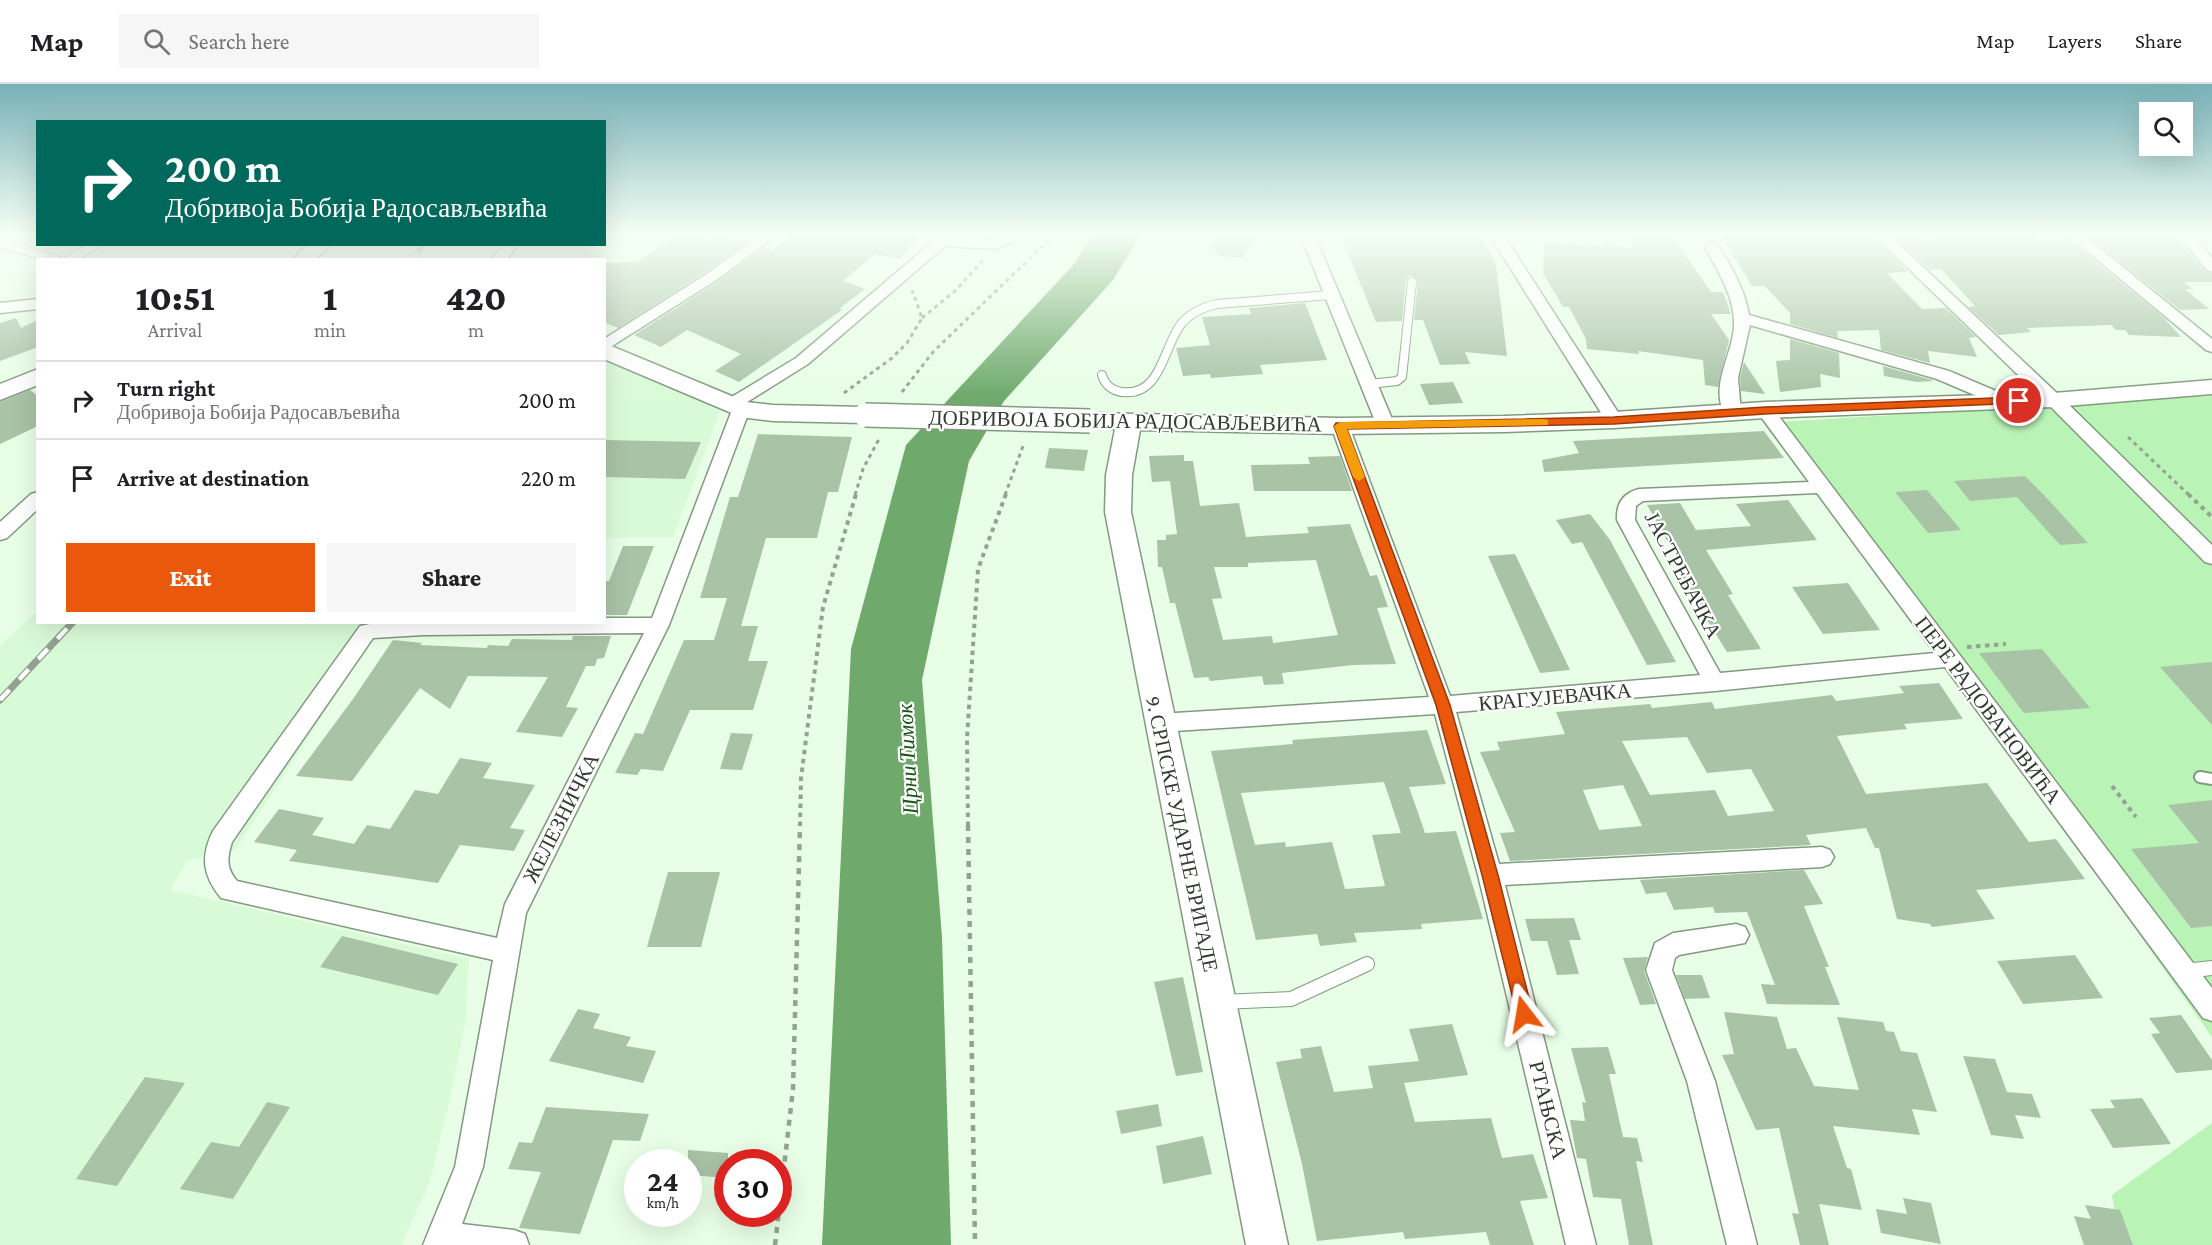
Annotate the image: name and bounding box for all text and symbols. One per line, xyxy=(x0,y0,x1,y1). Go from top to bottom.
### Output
search box xyxy=(119,14,539,68)
icon: search xyxy=(140,25,173,58)
text: Map xyxy=(30,26,83,57)
text: Search here xyxy=(188,29,289,54)
text: Map xyxy=(1976,29,2015,53)
text: Layers xyxy=(2048,29,2102,53)
text: Share xyxy=(2135,29,2182,53)
map controls xyxy=(2139,102,2193,156)
button: search xyxy=(2139,102,2193,156)
icon: right xyxy=(66,144,144,222)
text: 200 m xyxy=(165,144,281,191)
text: Добривоја Бобија Радосављевића xyxy=(165,193,547,223)
text: 10:51 xyxy=(136,278,215,318)
text: 1 xyxy=(323,278,337,318)
text: 420 xyxy=(446,278,506,318)
text: Arrival xyxy=(148,319,202,341)
text: min xyxy=(314,319,346,341)
text: m xyxy=(468,319,484,341)
pin xyxy=(1993,375,2044,426)
text: Turn right xyxy=(117,376,215,401)
icon: right xyxy=(66,384,99,417)
icon: arrive xyxy=(2002,384,2035,417)
text: 200 m xyxy=(519,388,576,413)
text: Добривоја Бобија Радосављевића xyxy=(117,401,400,423)
street label: ДОБРИВОЈА БОБИЈА РАДОСАВЉЕВИЋА xyxy=(928,406,1323,436)
icon: arrive xyxy=(66,462,99,495)
text: Arrive at destination xyxy=(117,466,309,491)
text: 220 m xyxy=(521,466,576,491)
street label: ЈАСТРЕБАЧКА xyxy=(1639,507,1727,643)
button: Exit xyxy=(66,543,315,612)
button: Share xyxy=(327,543,576,612)
street label: ПЕРЕ РАДОВАНОВИЋА xyxy=(1910,612,2067,809)
street label: КРАГУЈЕВАЧКА xyxy=(1477,678,1633,716)
street label: 9. СРПСКЕ УДАРНЕ БРИГАДЕ xyxy=(1141,694,1223,974)
water label: Црни Тимок xyxy=(892,702,923,816)
street label: ЖЕЛЕЗНИЧКА xyxy=(518,748,604,887)
position arrow xyxy=(1492,982,1556,1046)
street label: РТАЊСКА xyxy=(1524,1058,1572,1162)
speed limit sign: 30 xyxy=(714,1149,792,1227)
text: 24 xyxy=(647,1164,679,1197)
text: km/h xyxy=(647,1195,679,1211)

